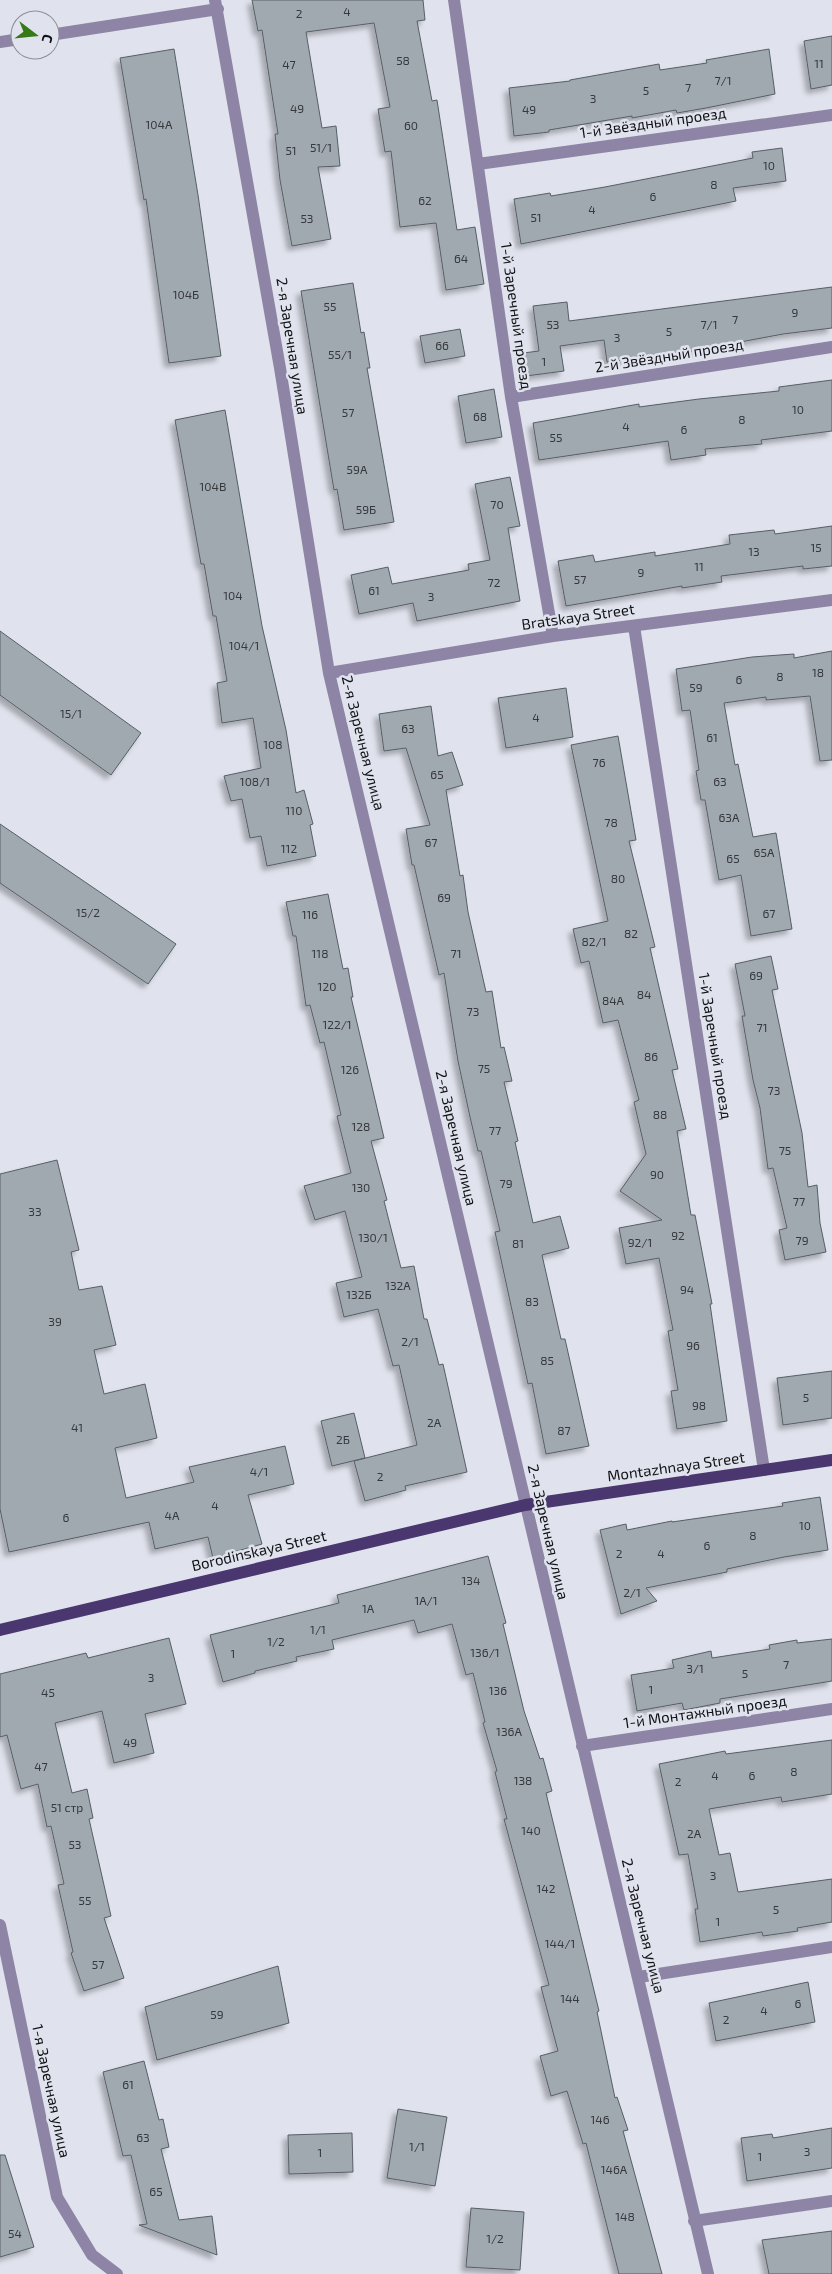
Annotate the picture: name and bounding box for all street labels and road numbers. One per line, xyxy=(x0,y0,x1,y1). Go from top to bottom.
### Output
street label: 1-й Звёздный проезд xyxy=(579,103,727,141)
street label: 1-й Заречный проезд xyxy=(498,241,536,391)
street label: 2-я Заречная улица xyxy=(272,276,313,416)
street label: 2-й Звёздный проезд xyxy=(593,334,745,376)
street label: Bratskaya Street xyxy=(520,599,636,633)
street label: 2-я Заречная улица xyxy=(338,673,389,812)
street label: 1-й Заречный проезд xyxy=(696,971,736,1121)
street label: 2-я Заречная улица xyxy=(432,1068,481,1207)
street label: Montazhnaya Street xyxy=(606,1447,746,1485)
street label: 2-я Заречная улица xyxy=(524,1462,573,1601)
street label: Borodinskaya Street xyxy=(190,1526,328,1574)
street label: 1-й Монтажный проезд xyxy=(622,1691,788,1731)
street label: 2-я Заречная улица xyxy=(618,1856,669,1995)
street label: 1-я Заречная улица xyxy=(28,2022,75,2159)

